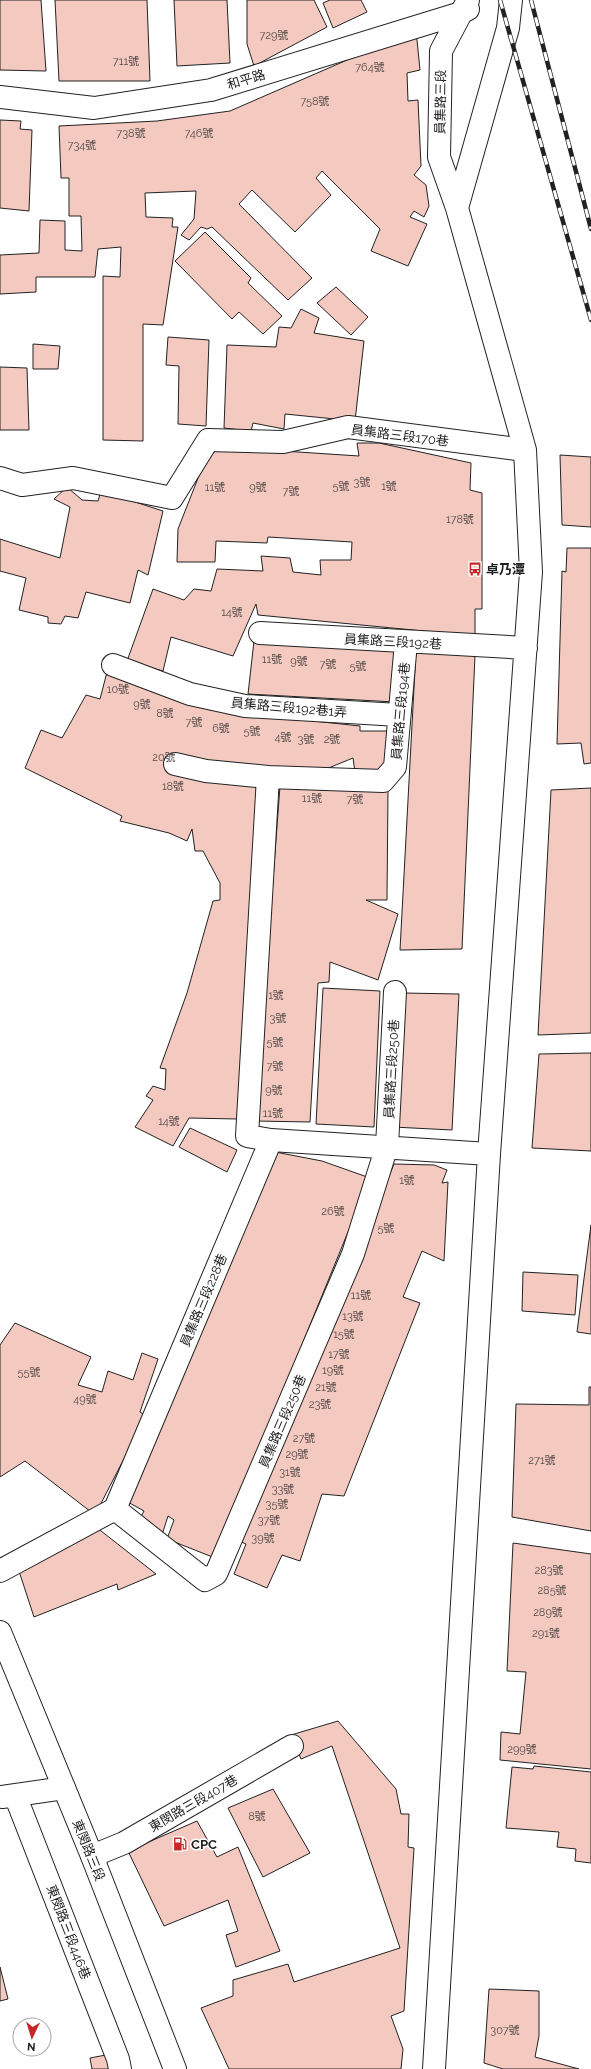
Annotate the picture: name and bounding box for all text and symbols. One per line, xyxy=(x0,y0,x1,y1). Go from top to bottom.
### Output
house number: 729號 xyxy=(259,29,289,42)
house number: 711號 xyxy=(113,55,139,68)
house number: 764號 xyxy=(355,61,385,74)
street label: 和平路 xyxy=(225,67,267,92)
street label: 員集路三段 xyxy=(432,69,449,135)
house number: 758號 xyxy=(300,95,330,108)
house number: 738號 xyxy=(116,127,146,140)
house number: 746號 xyxy=(185,127,213,140)
house number: 734號 xyxy=(68,139,96,152)
street label: 員集路三段170巷 xyxy=(350,422,450,449)
house number: 3號 xyxy=(354,476,370,489)
house number: 5號 xyxy=(333,480,350,493)
house number: 1號 xyxy=(381,480,397,493)
house number: 11號 xyxy=(205,481,225,494)
house number: 9號 xyxy=(249,481,267,494)
house number: 7號 xyxy=(283,485,299,498)
house number: 178號 xyxy=(446,513,474,526)
bus stop icon: 卓乃潭 xyxy=(467,561,483,577)
place label: 卓乃潭 xyxy=(486,562,525,577)
house number: 14號 xyxy=(221,606,243,619)
street label: 員集路三段192巷 xyxy=(344,631,442,652)
house number: 11號 xyxy=(262,653,282,666)
house number: 9號 xyxy=(290,655,308,668)
house number: 7號 xyxy=(320,658,336,671)
house number: 5號 xyxy=(350,660,367,673)
street label: 員集路三段194巷 xyxy=(389,661,412,761)
house number: 10號 xyxy=(107,683,129,696)
street label: 員集路三段192巷1弄 xyxy=(230,695,348,720)
house number: 9號 xyxy=(133,698,151,711)
house number: 8號 xyxy=(156,707,174,720)
house number: 7號 xyxy=(186,716,202,729)
house number: 6號 xyxy=(212,722,230,735)
house number: 5號 xyxy=(244,725,261,738)
house number: 4號 xyxy=(274,731,292,744)
house number: 3號 xyxy=(298,733,314,746)
house number: 2號 xyxy=(324,733,340,746)
house number: 20號 xyxy=(152,751,176,764)
house number: 18號 xyxy=(162,780,184,793)
house number: 11號 xyxy=(302,792,322,805)
house number: 7號 xyxy=(347,793,363,806)
house number: 1號 xyxy=(268,989,284,1002)
house number: 3號 xyxy=(270,1012,286,1025)
street label: 員集路三段250巷 xyxy=(381,1019,402,1119)
house number: 5號 xyxy=(267,1036,284,1049)
house number: 7號 xyxy=(267,1060,283,1073)
house number: 9號 xyxy=(265,1084,283,1097)
house number: 11號 xyxy=(263,1107,283,1120)
house number: 14號 xyxy=(158,1115,180,1128)
house number: 1號 xyxy=(399,1174,415,1187)
house number: 26號 xyxy=(321,1205,345,1218)
house number: 5號 xyxy=(378,1222,395,1235)
street label: 員集路三段228巷 xyxy=(177,1252,230,1349)
house number: 11號 xyxy=(351,1289,371,1302)
house number: 13號 xyxy=(342,1310,364,1323)
house number: 15號 xyxy=(333,1328,355,1341)
house number: 17號 xyxy=(328,1348,350,1361)
house number: 19號 xyxy=(322,1364,344,1377)
house number: 55號 xyxy=(18,1366,41,1379)
street label: 員集路三段250巷 xyxy=(256,1372,309,1470)
house number: 21號 xyxy=(315,1381,337,1394)
house number: 49號 xyxy=(73,1393,97,1406)
house number: 23號 xyxy=(309,1398,331,1411)
house number: 27號 xyxy=(293,1432,315,1445)
house number: 29號 xyxy=(285,1448,309,1461)
house number: 271號 xyxy=(528,1454,556,1467)
house number: 31號 xyxy=(279,1466,301,1479)
house number: 33號 xyxy=(272,1483,294,1496)
house number: 35號 xyxy=(266,1498,288,1511)
house number: 37號 xyxy=(258,1514,280,1527)
house number: 39號 xyxy=(251,1532,275,1545)
house number: 283號 xyxy=(534,1564,564,1577)
house number: 285號 xyxy=(537,1584,567,1597)
house number: 289號 xyxy=(533,1606,563,1619)
house number: 291號 xyxy=(532,1627,560,1640)
house number: 299號 xyxy=(507,1743,537,1756)
street label: 東閔路三段407巷 xyxy=(146,1772,240,1835)
house number: 8號 xyxy=(248,1810,266,1823)
street label: 東閔路三段 xyxy=(69,1817,108,1883)
fuel station icon: CPC xyxy=(172,1836,188,1852)
place label: CPC xyxy=(191,1837,217,1852)
street label: 東閔路三段446巷 xyxy=(44,1883,93,1982)
north arrow xyxy=(12,2017,52,2057)
house number: 307號 xyxy=(490,2024,520,2037)
text: N xyxy=(27,2040,36,2053)

